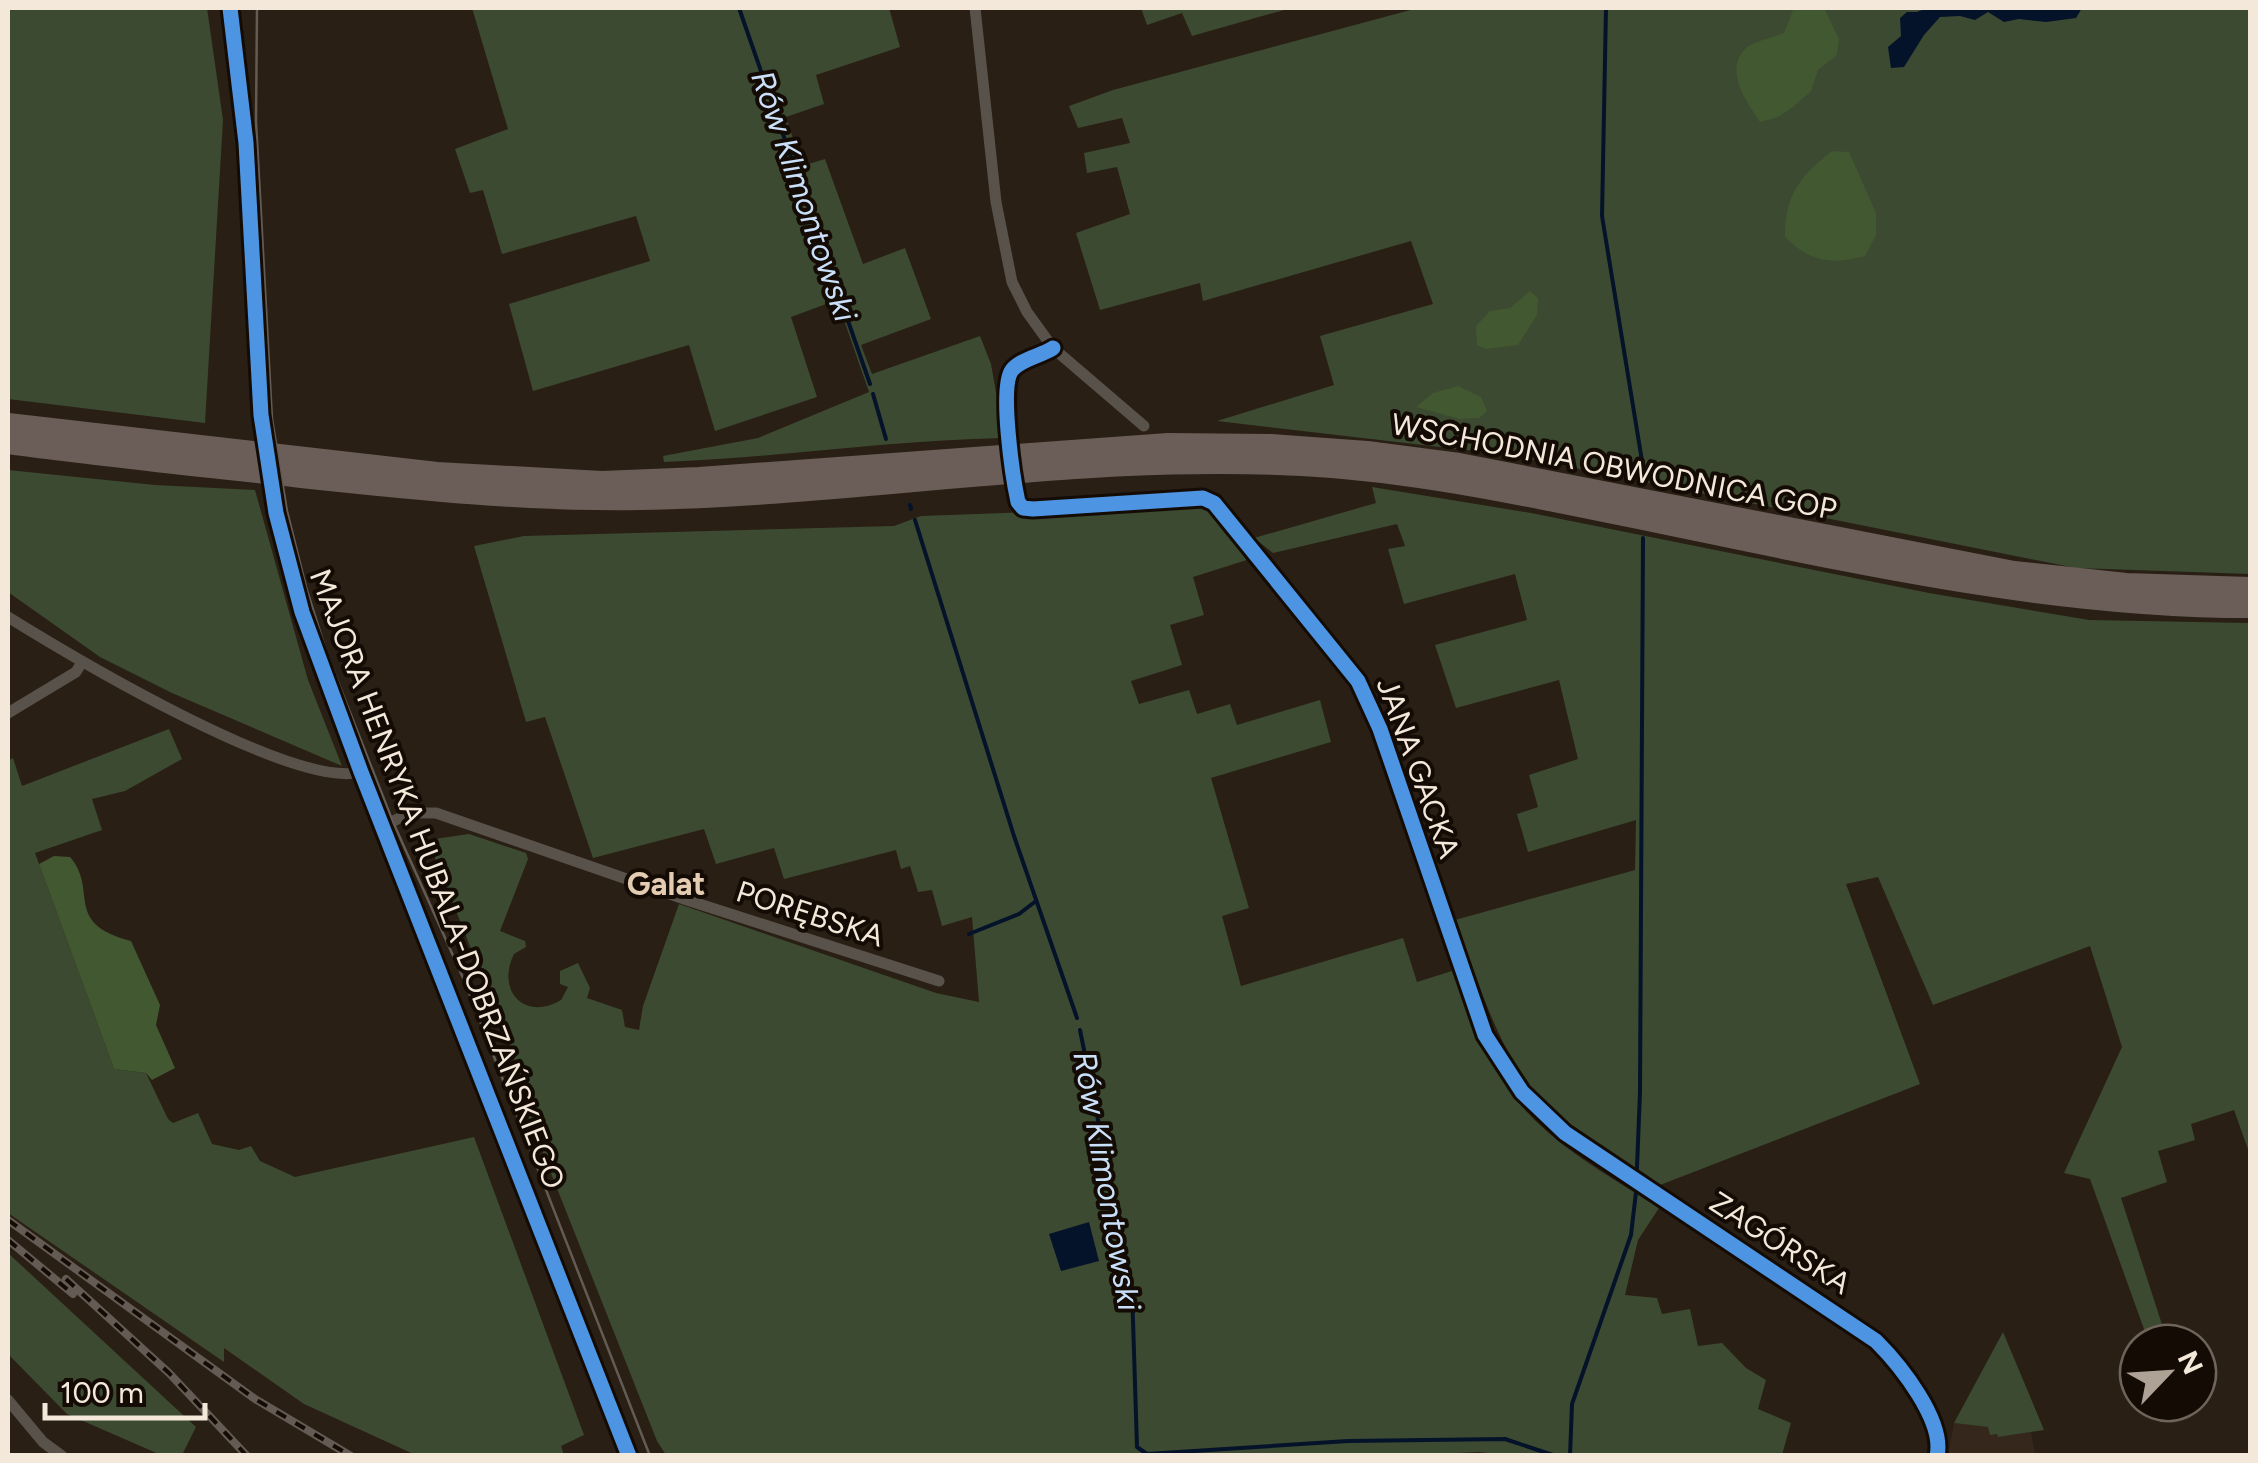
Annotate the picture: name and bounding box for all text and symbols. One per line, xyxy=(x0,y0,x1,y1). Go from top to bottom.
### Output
water label: Rów Klimontowski xyxy=(743,66,865,327)
street label: WSCHODNIA OBWODNICA GOP xyxy=(1388,405,1840,528)
street label: MAJORA HENRYKA HUBALA-DOBRZAŃSKIEGO xyxy=(302,564,573,1194)
street label: JANA GACKA xyxy=(1369,673,1468,864)
district label: Galat xyxy=(627,865,705,903)
street label: PORĘBSKA xyxy=(732,872,889,955)
water label: Rów Klimontowski xyxy=(1065,1048,1149,1314)
street label: ZAGÓRSKA xyxy=(1703,1183,1858,1302)
north arrow xyxy=(2118,1323,2218,1423)
text: N xyxy=(2171,1345,2211,1379)
scale bar xyxy=(45,1358,205,1420)
text: 100 m xyxy=(60,1374,144,1411)

